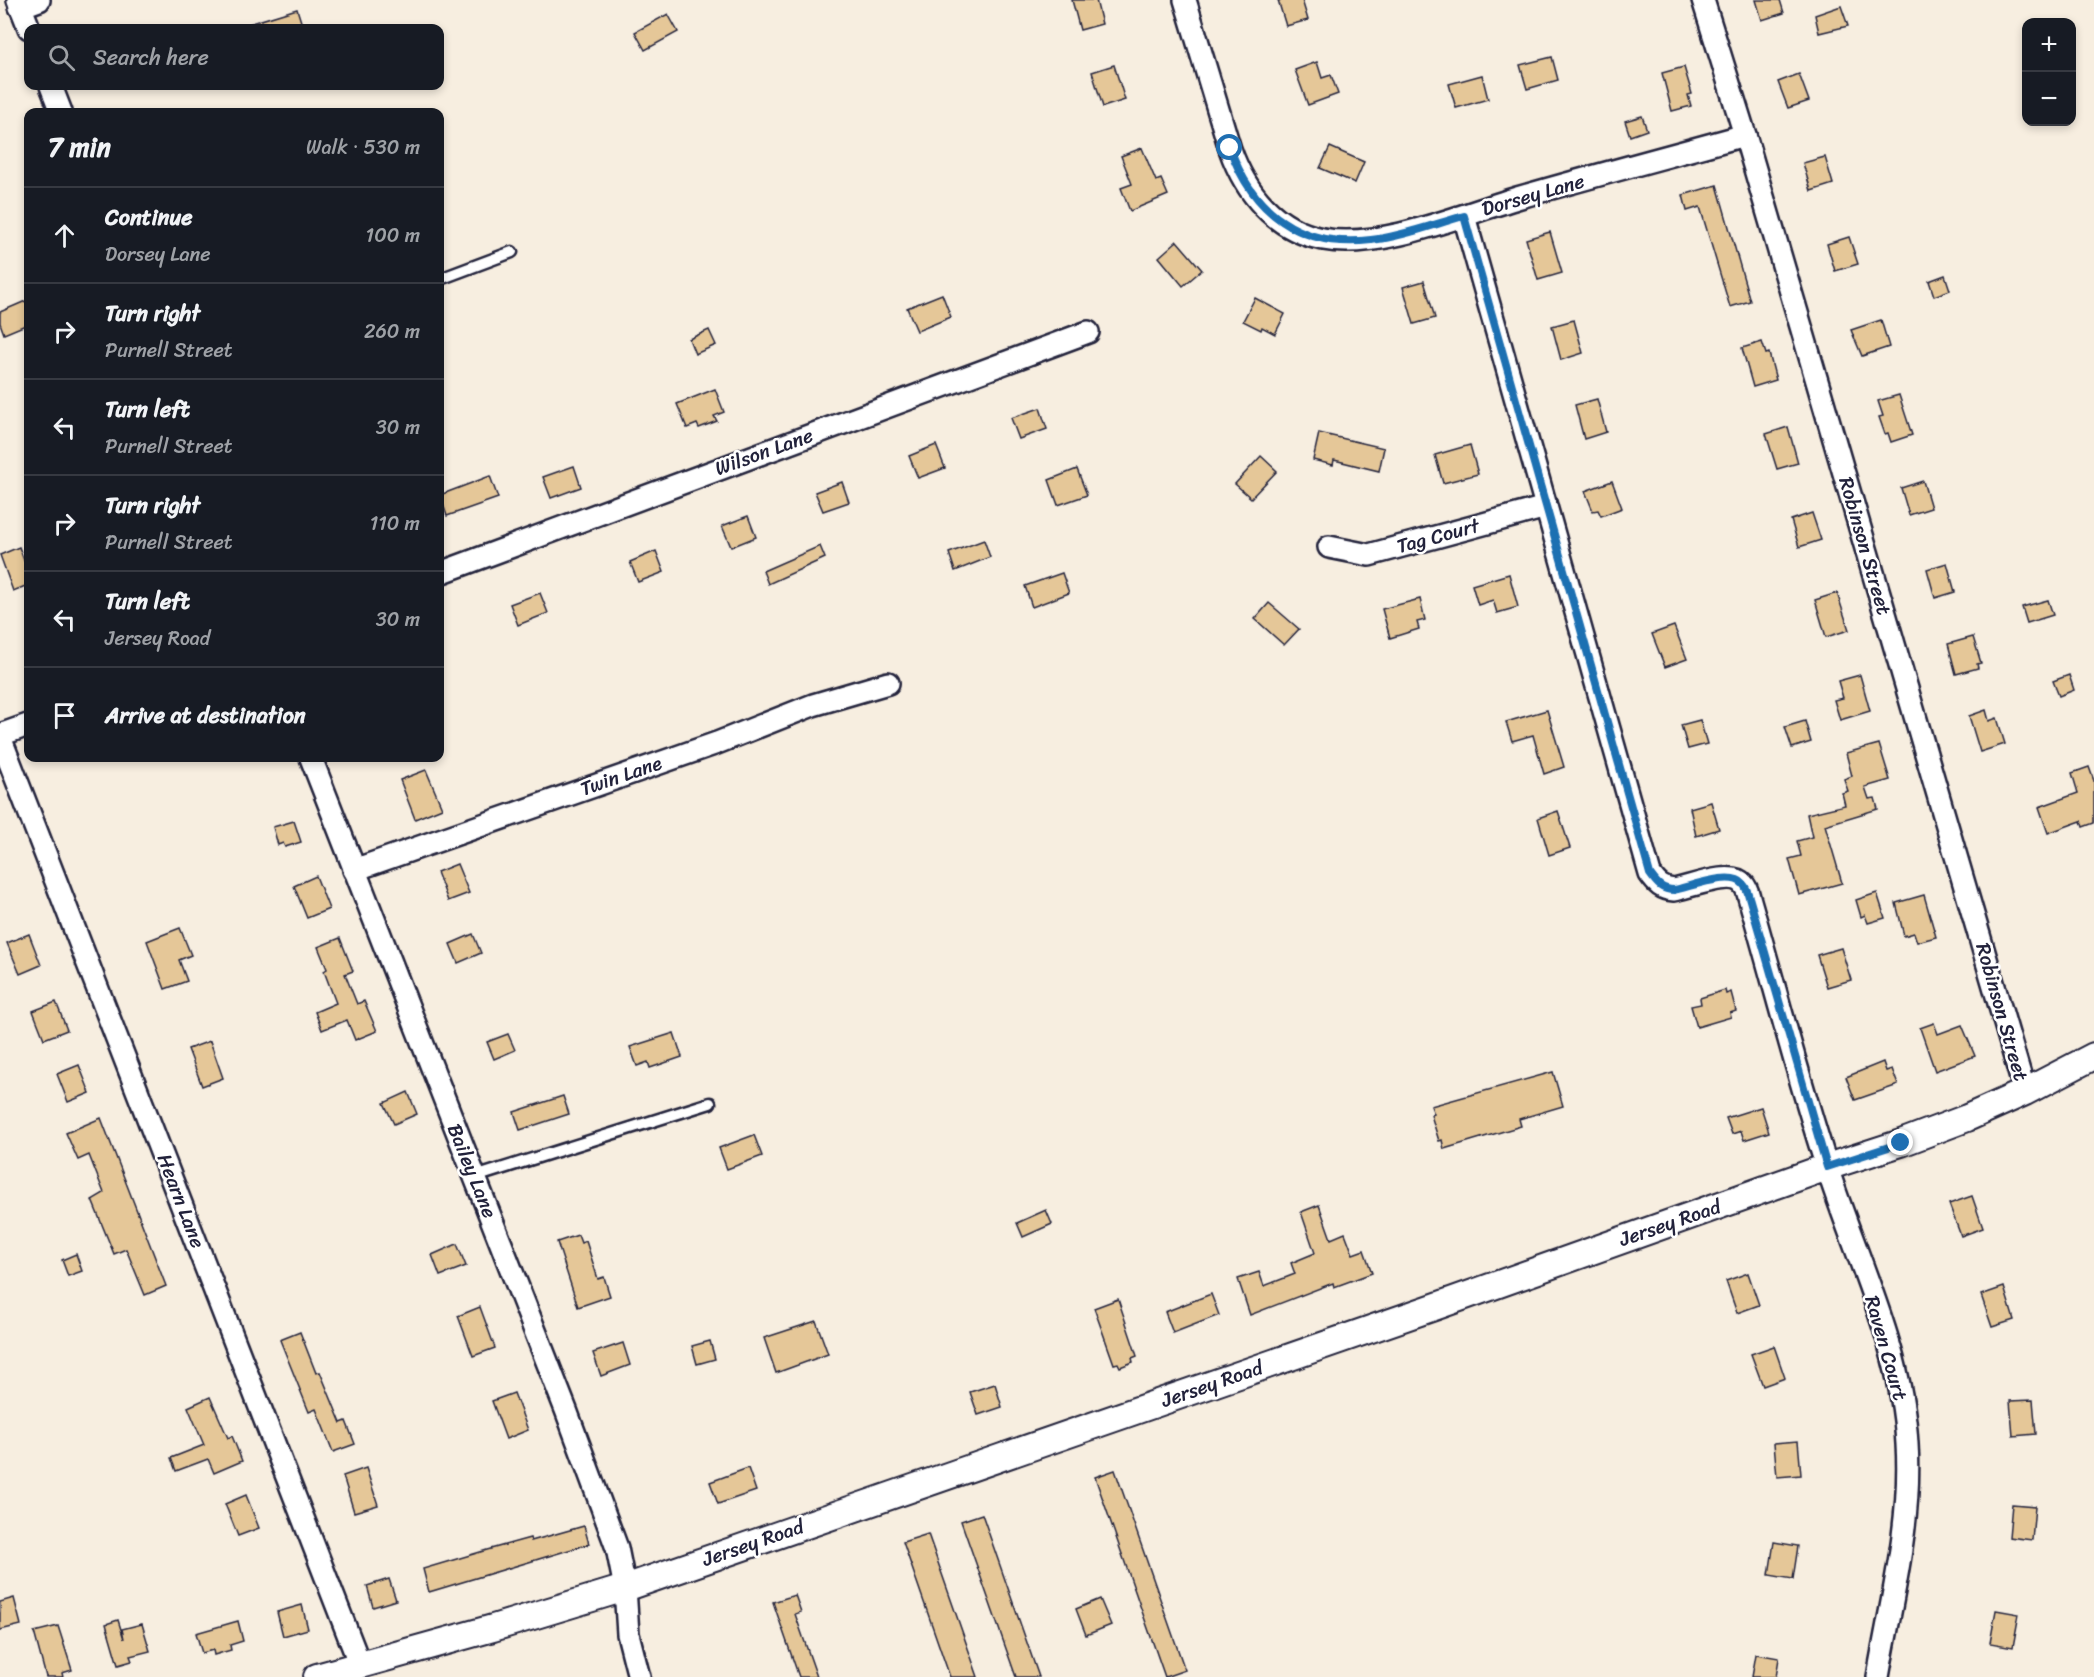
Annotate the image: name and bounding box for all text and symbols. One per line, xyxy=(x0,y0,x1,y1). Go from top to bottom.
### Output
map controls xyxy=(2022,18,2076,126)
button: + xyxy=(2022,18,2076,72)
search box xyxy=(24,24,444,90)
text: Search here xyxy=(93,38,209,77)
icon: search xyxy=(45,41,78,74)
button: − xyxy=(2022,72,2076,126)
text: 7 min xyxy=(48,124,111,170)
text: Walk · 530 m xyxy=(306,130,420,165)
route start xyxy=(1216,134,1242,160)
street label: Dorsey Lane xyxy=(1477,164,1589,226)
text: Continue xyxy=(105,198,193,237)
text: 100 m xyxy=(366,218,420,253)
icon: ahead xyxy=(48,219,81,252)
text: Dorsey Lane xyxy=(105,237,211,272)
text: Turn right xyxy=(105,294,200,333)
text: 260 m xyxy=(364,314,420,349)
icon: right xyxy=(48,315,81,348)
text: Purnell Street xyxy=(105,333,233,368)
text: Turn left xyxy=(105,390,190,429)
text: 30 m xyxy=(376,410,420,445)
icon: left xyxy=(48,411,81,444)
street label: Wilson Lane xyxy=(710,418,818,486)
text: Purnell Street xyxy=(105,429,233,464)
street label: Robinson Street xyxy=(1829,473,1902,620)
text: Turn right xyxy=(105,486,200,525)
text: 110 m xyxy=(370,506,420,541)
icon: right xyxy=(48,507,81,540)
street label: Tag Court xyxy=(1393,508,1484,564)
text: Purnell Street xyxy=(105,525,233,560)
text: Turn left xyxy=(105,582,190,621)
text: 30 m xyxy=(376,602,420,637)
icon: left xyxy=(48,603,81,636)
text: Jersey Road xyxy=(105,621,210,656)
text: Arrive at destination xyxy=(105,696,306,735)
icon: arrive xyxy=(48,699,81,732)
street label: Twin Lane xyxy=(575,746,667,806)
street label: Robinson Street xyxy=(1966,939,2039,1086)
street label: Bailey Lane xyxy=(437,1118,507,1224)
route end xyxy=(1887,1129,1913,1155)
street label: Hearn Lane xyxy=(147,1148,215,1254)
street label: Jersey Road xyxy=(1614,1189,1727,1257)
street label: Raven Court xyxy=(1854,1291,1918,1405)
street label: Jersey Road xyxy=(1156,1350,1269,1418)
street label: Jersey Road xyxy=(697,1509,810,1577)

